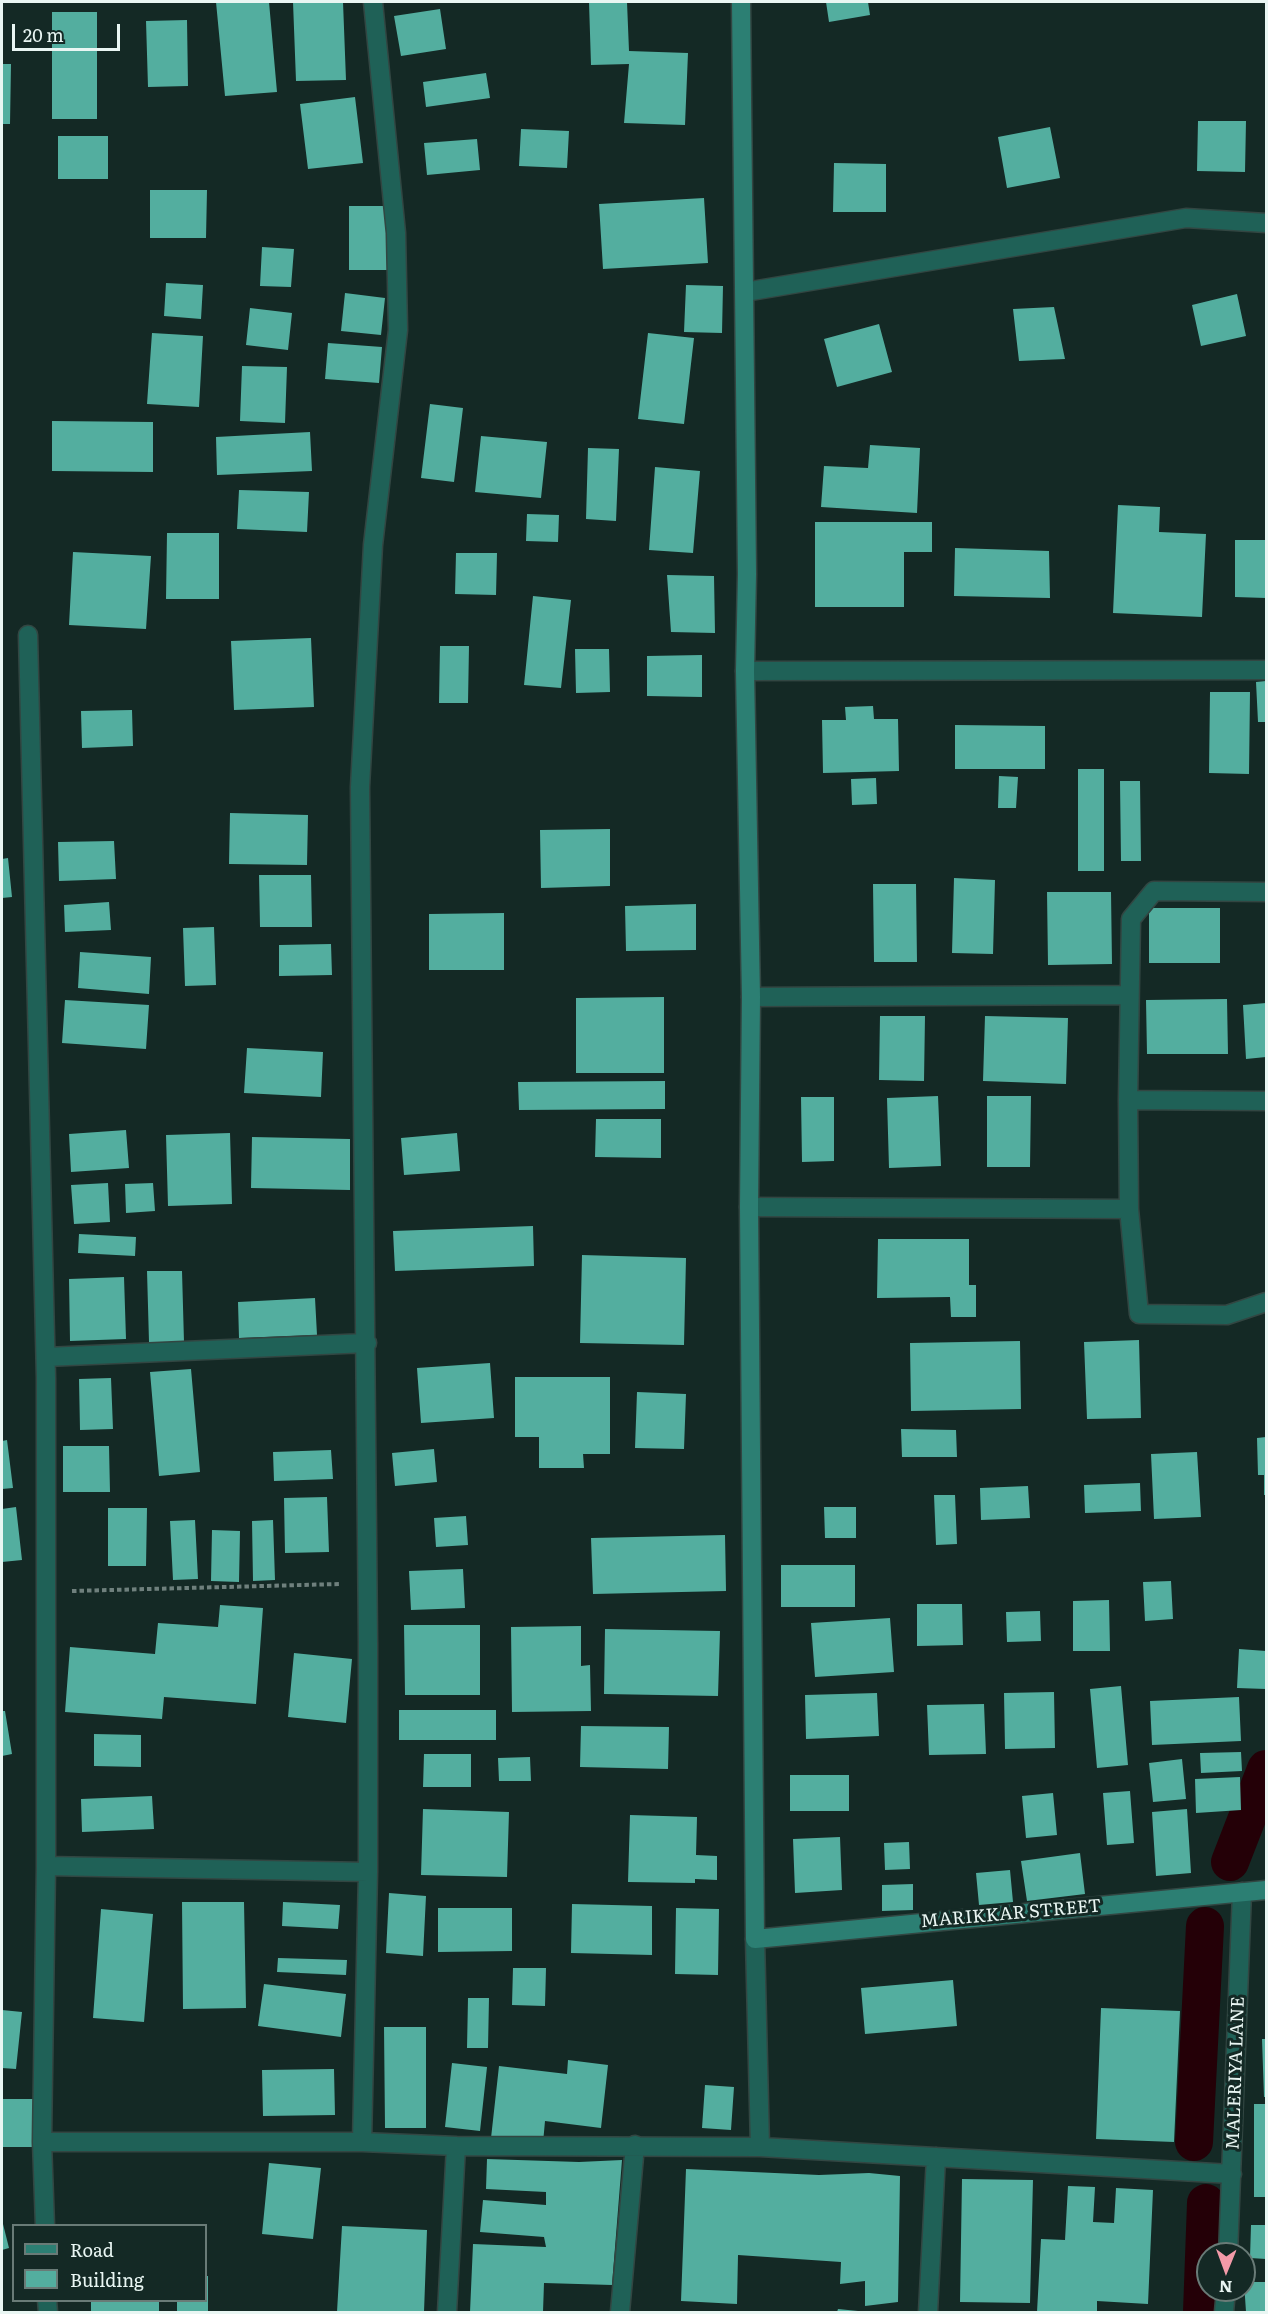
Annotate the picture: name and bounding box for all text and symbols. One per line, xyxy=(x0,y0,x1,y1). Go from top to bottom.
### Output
scale bar xyxy=(15,12,123,50)
text: 20 m xyxy=(23,21,64,48)
street label: MARIKKAR STREET xyxy=(920,1895,1102,1933)
street label: MALERIYA LANE xyxy=(1223,1996,1249,2150)
legend xyxy=(12,2224,207,2302)
text: Road xyxy=(70,2236,114,2263)
north arrow xyxy=(1196,2242,1256,2302)
text: Building xyxy=(70,2266,144,2293)
text: N xyxy=(1219,2276,1233,2300)

